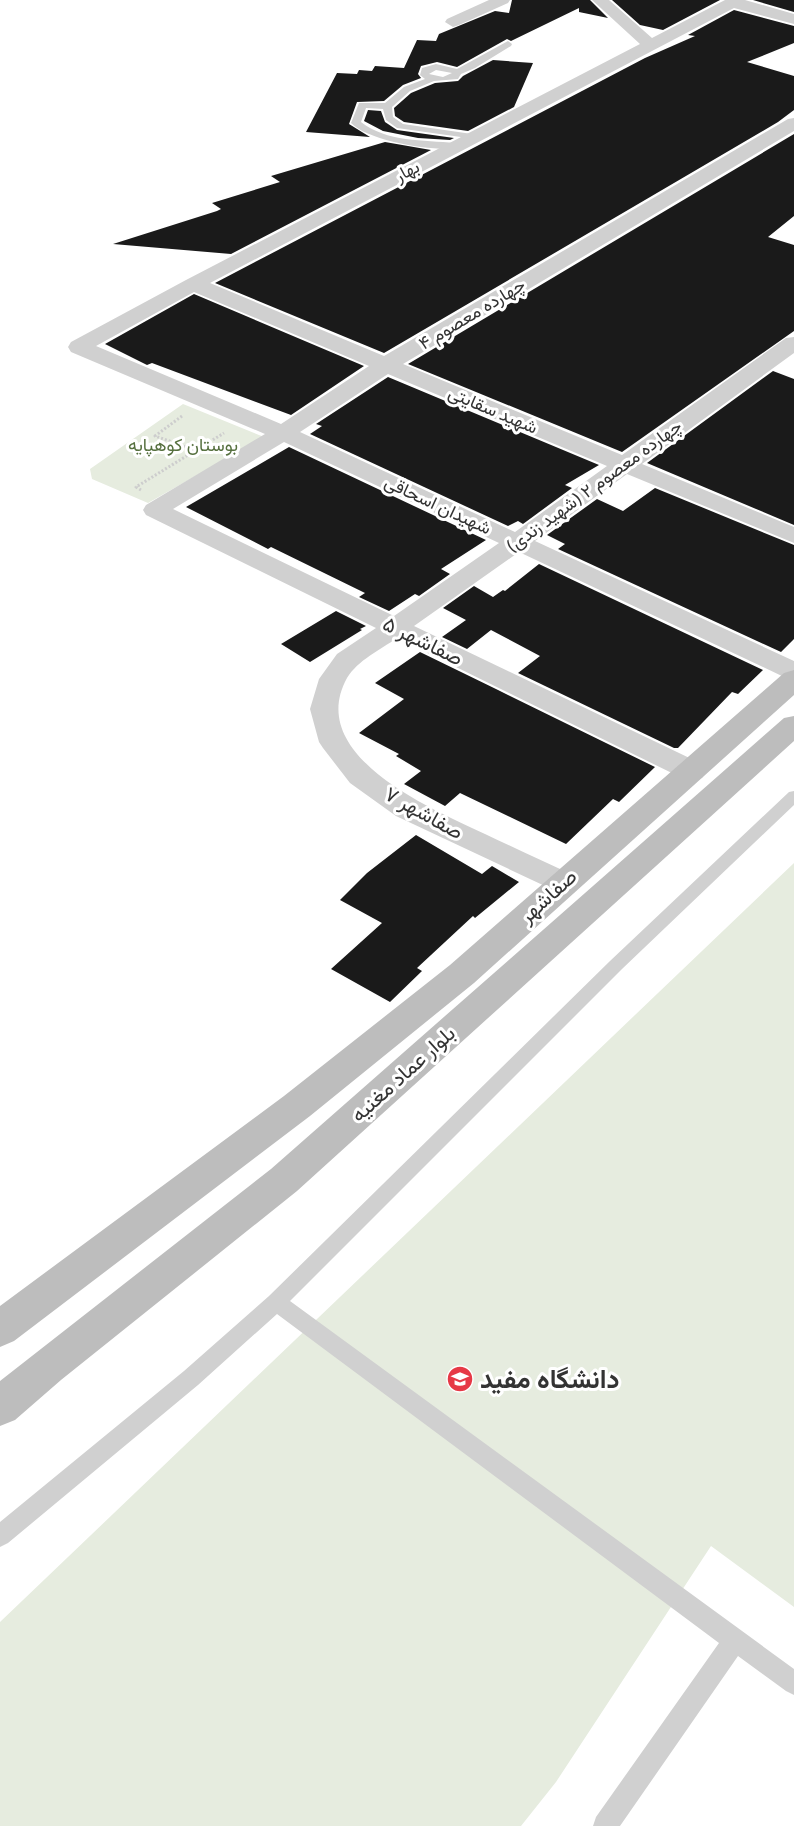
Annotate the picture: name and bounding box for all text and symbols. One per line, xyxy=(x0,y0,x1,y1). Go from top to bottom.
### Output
street label: بهار xyxy=(390,156,424,189)
street label: چهارده معصوم ۴ xyxy=(415,274,530,356)
street label: شهید سقایتی xyxy=(444,382,541,441)
street label: چهارده معصوم ۲ (شهید زندی) xyxy=(502,416,687,559)
park label: بوستان کوهپایه xyxy=(128,435,238,458)
street label: شهیدان اسحاقی xyxy=(380,472,494,541)
street label: صفاشهر ۵ xyxy=(378,611,467,673)
street label: صفاشهر ۷ xyxy=(379,782,467,847)
street label: صفاشهر xyxy=(514,864,584,931)
street label: بلوار عماد مغنیه xyxy=(346,1021,462,1129)
school or university icon: دانشگاه مفید xyxy=(445,1364,475,1394)
place label: دانشگاه مفید xyxy=(480,1365,619,1398)

